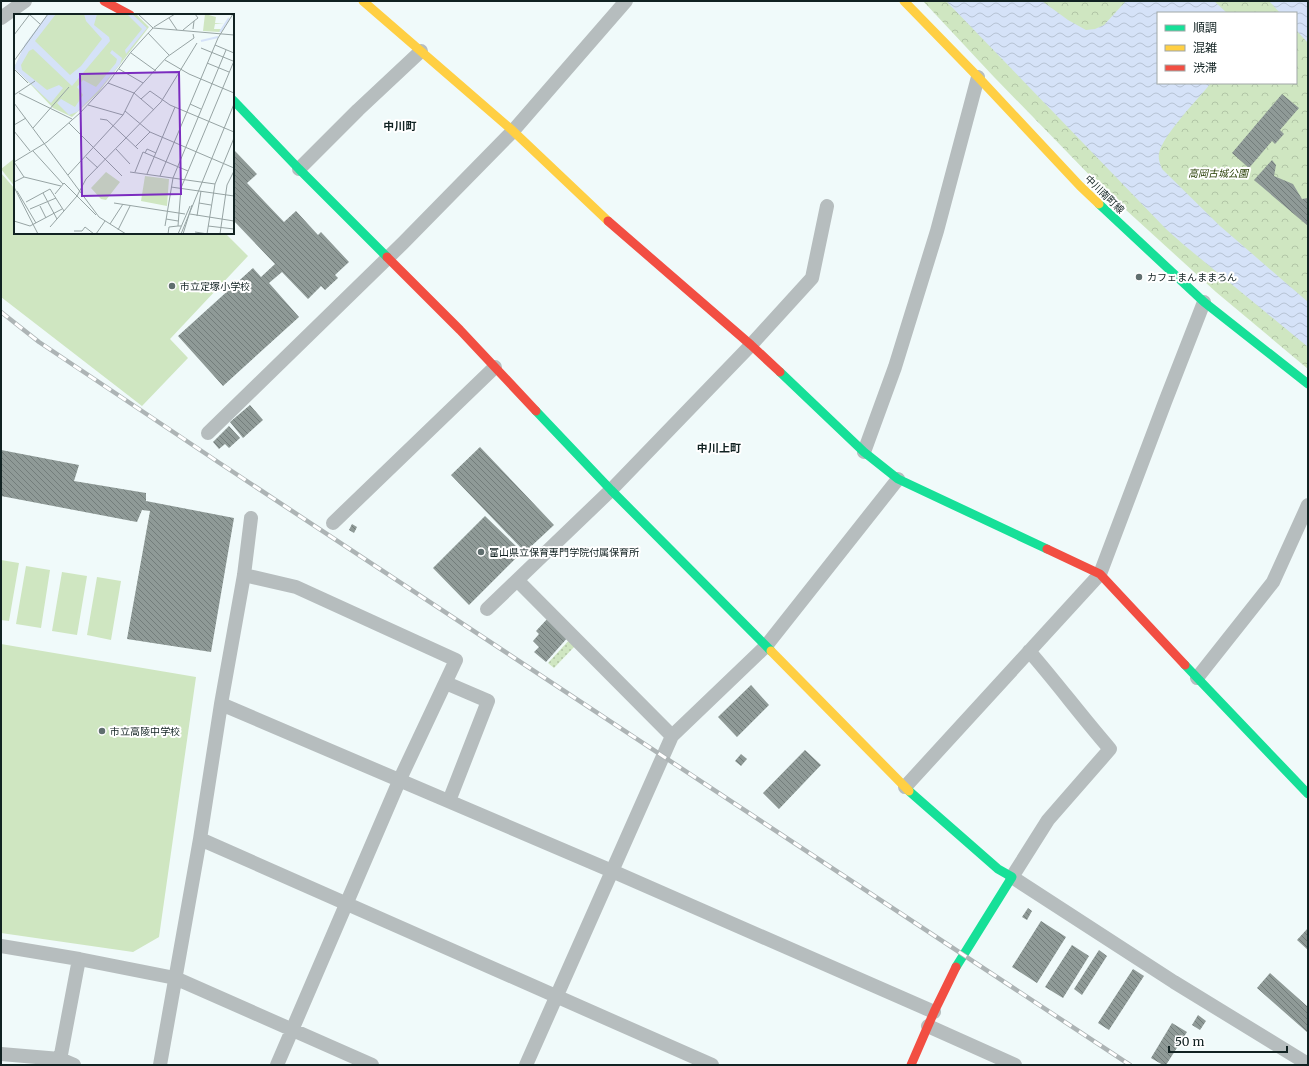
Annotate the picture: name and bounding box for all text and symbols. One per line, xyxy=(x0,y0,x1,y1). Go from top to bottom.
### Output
legend xyxy=(1157,12,1297,84)
inset map xyxy=(14,14,234,234)
text: 順調 xyxy=(1193,20,1217,35)
text: 混雑 xyxy=(1193,40,1217,55)
text: 渋滞 xyxy=(1193,60,1217,75)
district label: 中川町 xyxy=(384,119,417,133)
park label: 高岡古城公園 xyxy=(1188,167,1250,180)
street label: 中川南町線 xyxy=(1082,172,1127,216)
place label: カフェまんままろん xyxy=(1147,271,1237,284)
marker: カフェまんままろん xyxy=(1134,272,1144,282)
place label: 市立定塚小学校 xyxy=(180,280,250,293)
marker: 市立定塚小学校 xyxy=(167,281,177,291)
district label: 中川上町 xyxy=(697,441,741,455)
place label: 富山県立保育専門学院付属保育所 xyxy=(489,546,639,559)
marker: 富山県立保育専門学院付属保育所 xyxy=(476,547,486,557)
place label: 市立高陵中学校 xyxy=(110,725,180,738)
marker: 市立高陵中学校 xyxy=(97,726,107,736)
scale bar xyxy=(1169,1028,1287,1054)
text: 50 m xyxy=(1175,1034,1204,1049)

